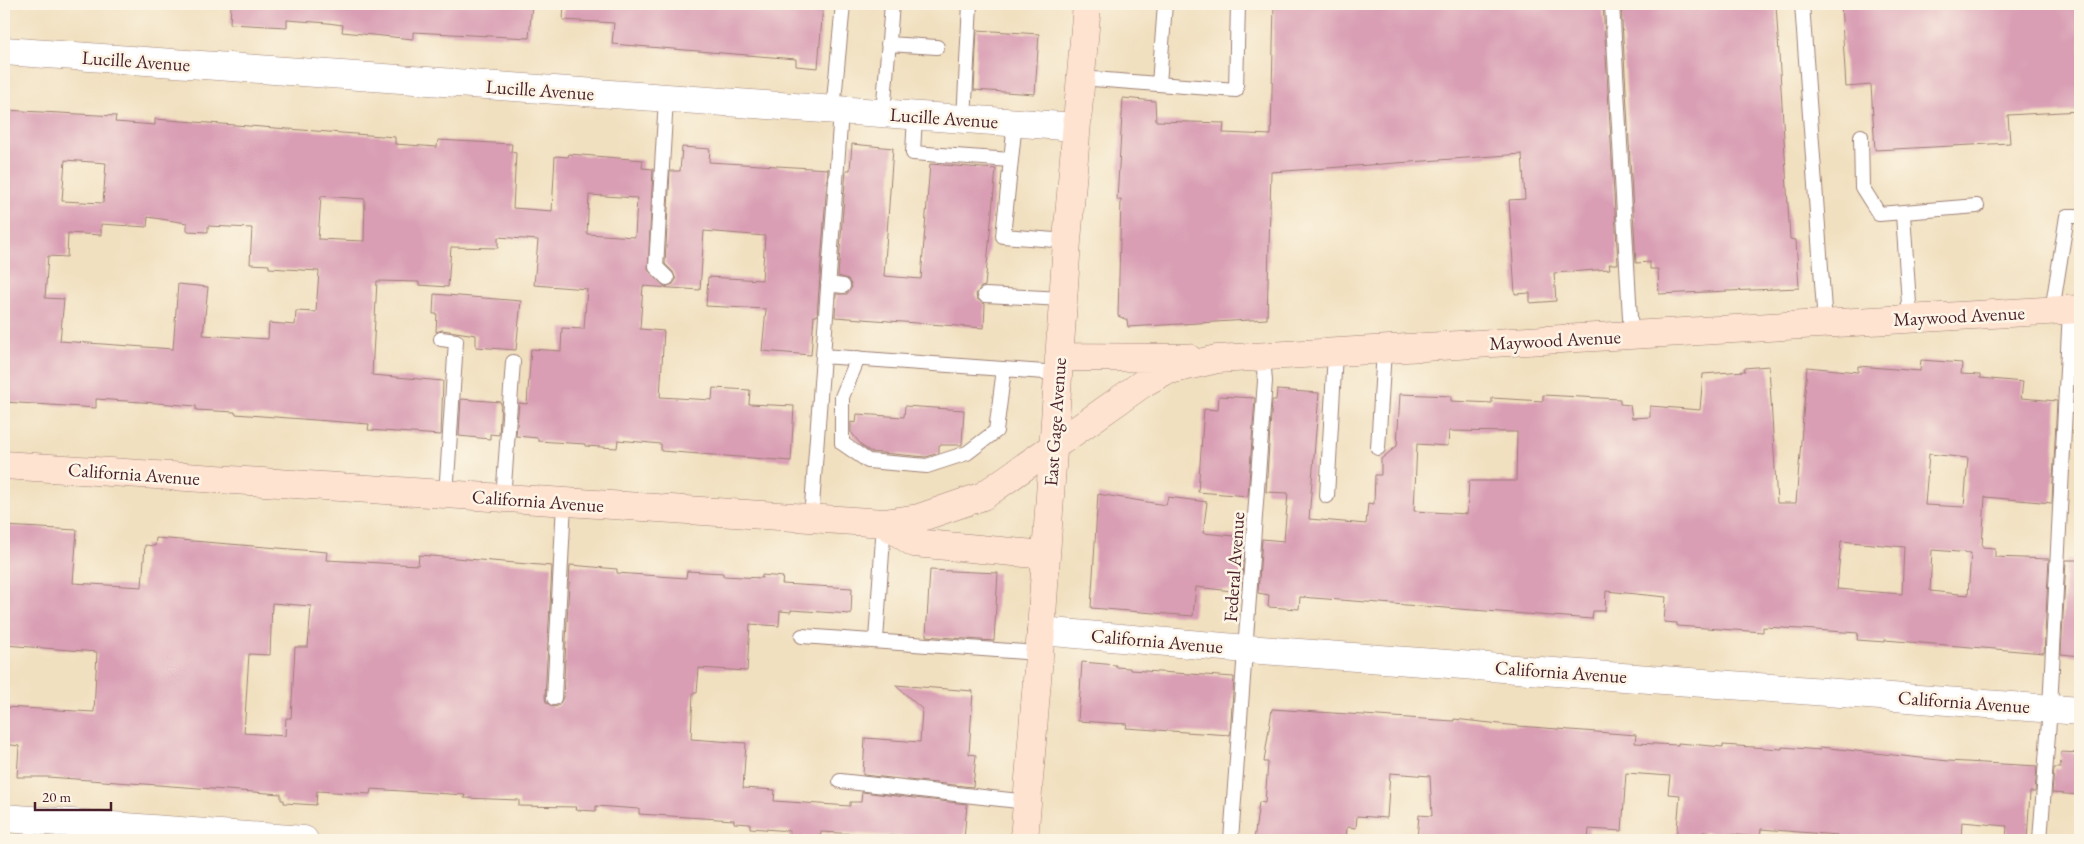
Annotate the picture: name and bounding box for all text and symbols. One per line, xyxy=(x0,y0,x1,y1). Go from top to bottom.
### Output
street label: Lucille Avenue xyxy=(81,45,191,77)
street label: Lucille Avenue xyxy=(485,74,595,106)
street label: Lucille Avenue xyxy=(889,102,999,134)
street label: Maywood Avenue xyxy=(1893,300,2025,332)
street label: Maywood Avenue xyxy=(1489,324,1621,356)
street label: East Gage Avenue xyxy=(1038,357,1072,487)
street label: California Avenue xyxy=(67,457,201,491)
street label: California Avenue xyxy=(471,484,605,518)
street label: Federal Avenue xyxy=(1218,511,1250,623)
street label: California Avenue xyxy=(1090,623,1224,659)
street label: California Avenue xyxy=(1494,655,1628,689)
street label: California Avenue xyxy=(1897,685,2031,719)
scale bar xyxy=(35,779,111,811)
text: 20 m xyxy=(42,787,71,806)

